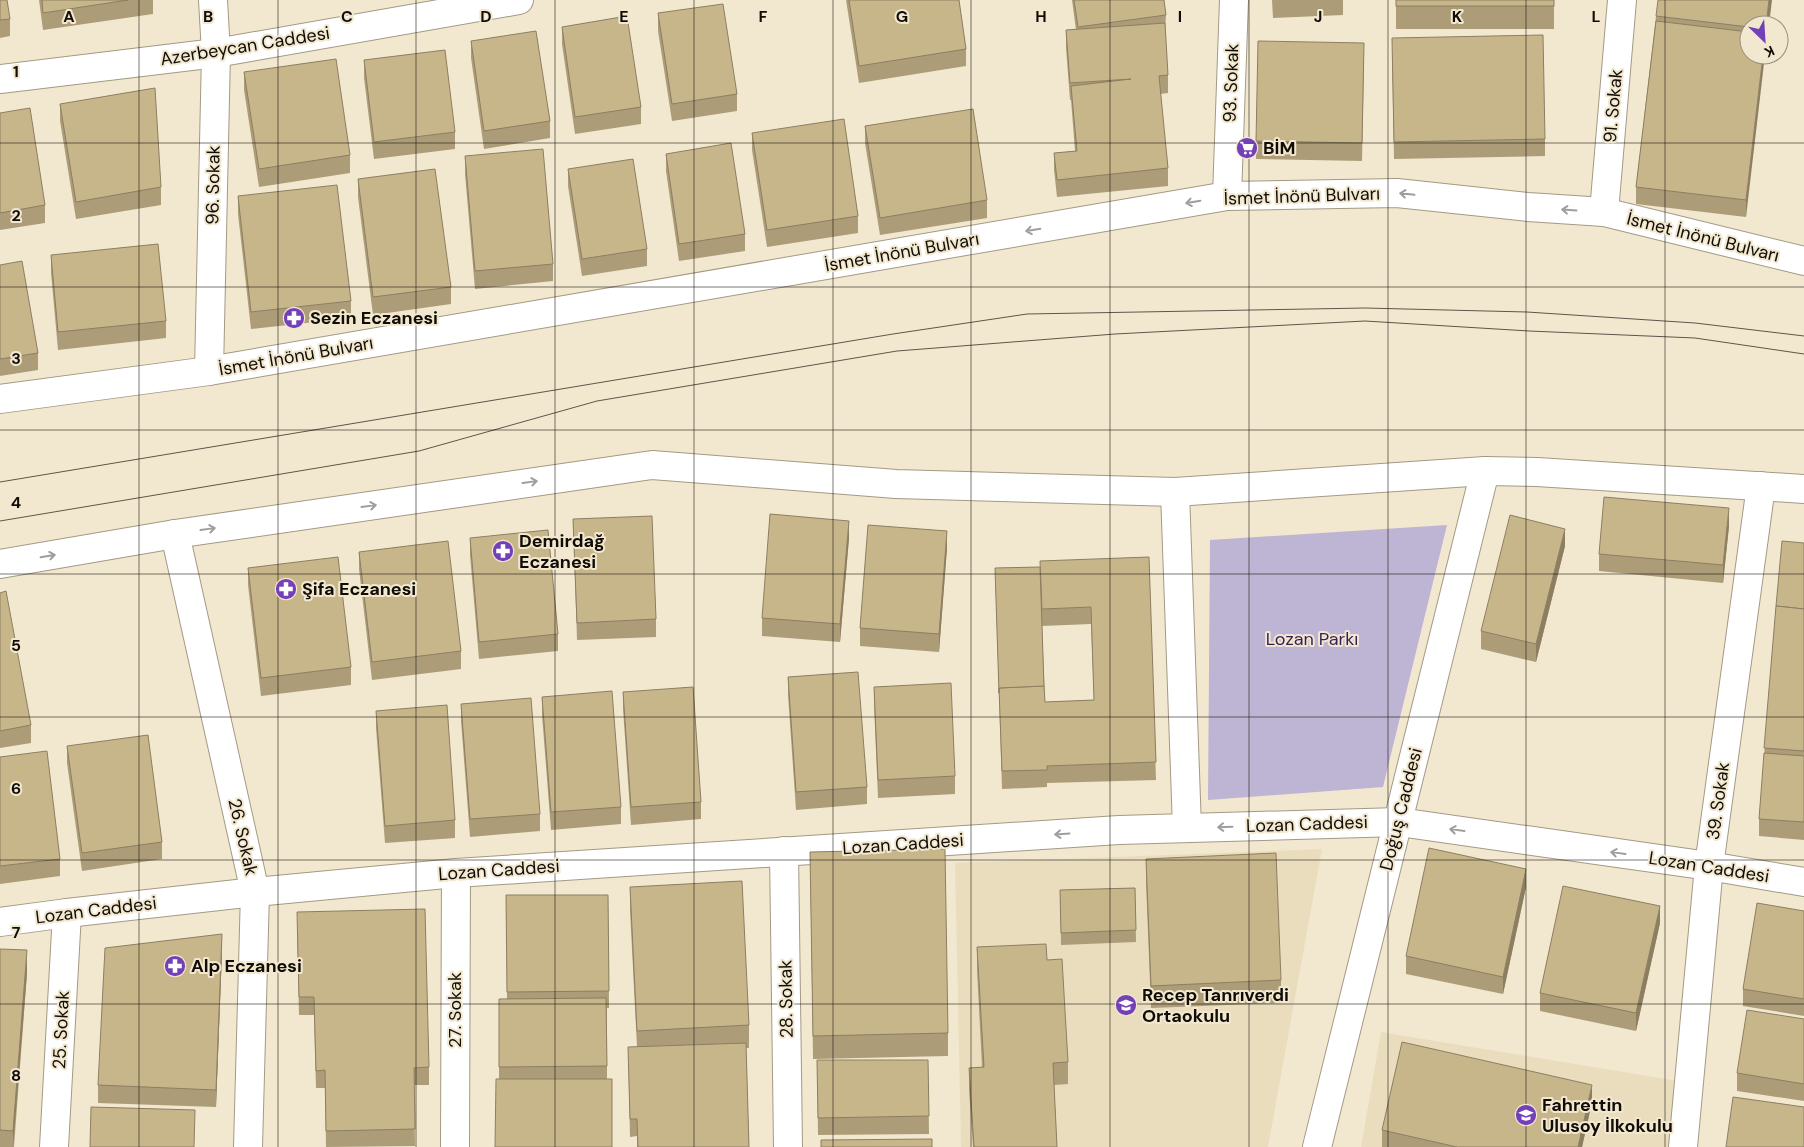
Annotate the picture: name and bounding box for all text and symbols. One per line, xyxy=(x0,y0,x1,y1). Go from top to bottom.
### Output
text: A xyxy=(63,6,75,27)
text: B xyxy=(203,6,213,27)
text: C xyxy=(341,6,353,27)
text: D xyxy=(480,6,492,27)
text: E xyxy=(619,6,629,27)
text: F xyxy=(759,6,768,27)
text: G xyxy=(896,6,908,27)
text: H xyxy=(1035,6,1047,27)
text: I xyxy=(1178,6,1182,27)
text: J xyxy=(1314,6,1322,27)
text: K xyxy=(1452,6,1463,27)
text: L xyxy=(1592,6,1601,27)
north arrow xyxy=(1739,15,1789,65)
street label: Azerbeycan Caddesi xyxy=(158,21,332,71)
text: K xyxy=(1762,42,1777,62)
street label: 93. Sokak xyxy=(1218,43,1244,123)
text: 1 xyxy=(13,61,19,82)
street label: 91. Sokak xyxy=(1598,68,1628,144)
supermarket icon: BİM xyxy=(1235,136,1259,160)
place label: BİM xyxy=(1263,136,1295,160)
street label: 96. Sokak xyxy=(200,145,226,225)
street label: İsmet İnönü Bulvarı xyxy=(1223,181,1381,211)
one-way arrow xyxy=(1399,189,1415,199)
one-way arrow xyxy=(1185,198,1201,208)
text: 2 xyxy=(11,205,21,226)
one-way arrow xyxy=(1561,205,1577,214)
street label: İsmet İnönü Bulvarı xyxy=(1624,206,1782,268)
one-way arrow xyxy=(1025,225,1041,235)
street label: İsmet İnönü Bulvarı xyxy=(823,227,981,277)
pharmacy icon: Sezin Eczanesi xyxy=(282,306,306,330)
place label: Sezin Eczanesi xyxy=(310,306,438,330)
street label: İsmet İnönü Bulvarı xyxy=(217,331,375,381)
text: 3 xyxy=(11,348,21,369)
one-way arrow xyxy=(522,477,538,487)
text: 4 xyxy=(11,492,21,513)
one-way arrow xyxy=(361,500,377,510)
one-way arrow xyxy=(200,524,216,534)
place label: Demirdağ Eczanesi xyxy=(519,529,605,574)
pharmacy icon: Demirdağ Eczanesi xyxy=(491,539,515,563)
one-way arrow xyxy=(40,550,56,560)
pharmacy icon: Şifa Eczanesi xyxy=(274,577,298,601)
place label: Şifa Eczanesi xyxy=(302,577,416,601)
park label: Lozan Parkı xyxy=(1266,627,1358,651)
text: 5 xyxy=(11,635,21,656)
street label: Doğuş Caddesi xyxy=(1374,745,1428,873)
street label: 39. Sokak xyxy=(1701,761,1735,841)
text: 6 xyxy=(11,778,21,799)
street label: 26. Sokak xyxy=(222,796,264,878)
street label: Lozan Caddesi xyxy=(1246,810,1368,838)
one-way arrow xyxy=(1217,822,1233,831)
one-way arrow xyxy=(1449,825,1465,835)
street label: Lozan Caddesi xyxy=(841,828,965,860)
one-way arrow xyxy=(1055,829,1071,838)
street label: Lozan Caddesi xyxy=(1647,846,1771,888)
one-way arrow xyxy=(1610,848,1626,858)
street label: Lozan Caddesi xyxy=(437,854,561,886)
street label: Lozan Caddesi xyxy=(34,891,158,929)
text: 7 xyxy=(12,922,21,943)
pharmacy icon: Alp Eczanesi xyxy=(163,954,187,978)
place label: Alp Eczanesi xyxy=(191,954,302,978)
street label: 28. Sokak xyxy=(773,960,799,1038)
street label: 27. Sokak xyxy=(443,972,467,1048)
place label: Recep Tanrıverdi Ortaokulu xyxy=(1142,983,1289,1028)
street label: 25. Sokak xyxy=(47,990,75,1070)
school or university icon: Recep Tanrıverdi Ortaokulu xyxy=(1114,993,1138,1017)
text: 8 xyxy=(11,1065,21,1086)
place label: Fahrettin Ulusoy İlkokulu xyxy=(1542,1093,1673,1138)
school or university icon: Fahrettin Ulusoy İlkokulu xyxy=(1514,1103,1538,1127)

